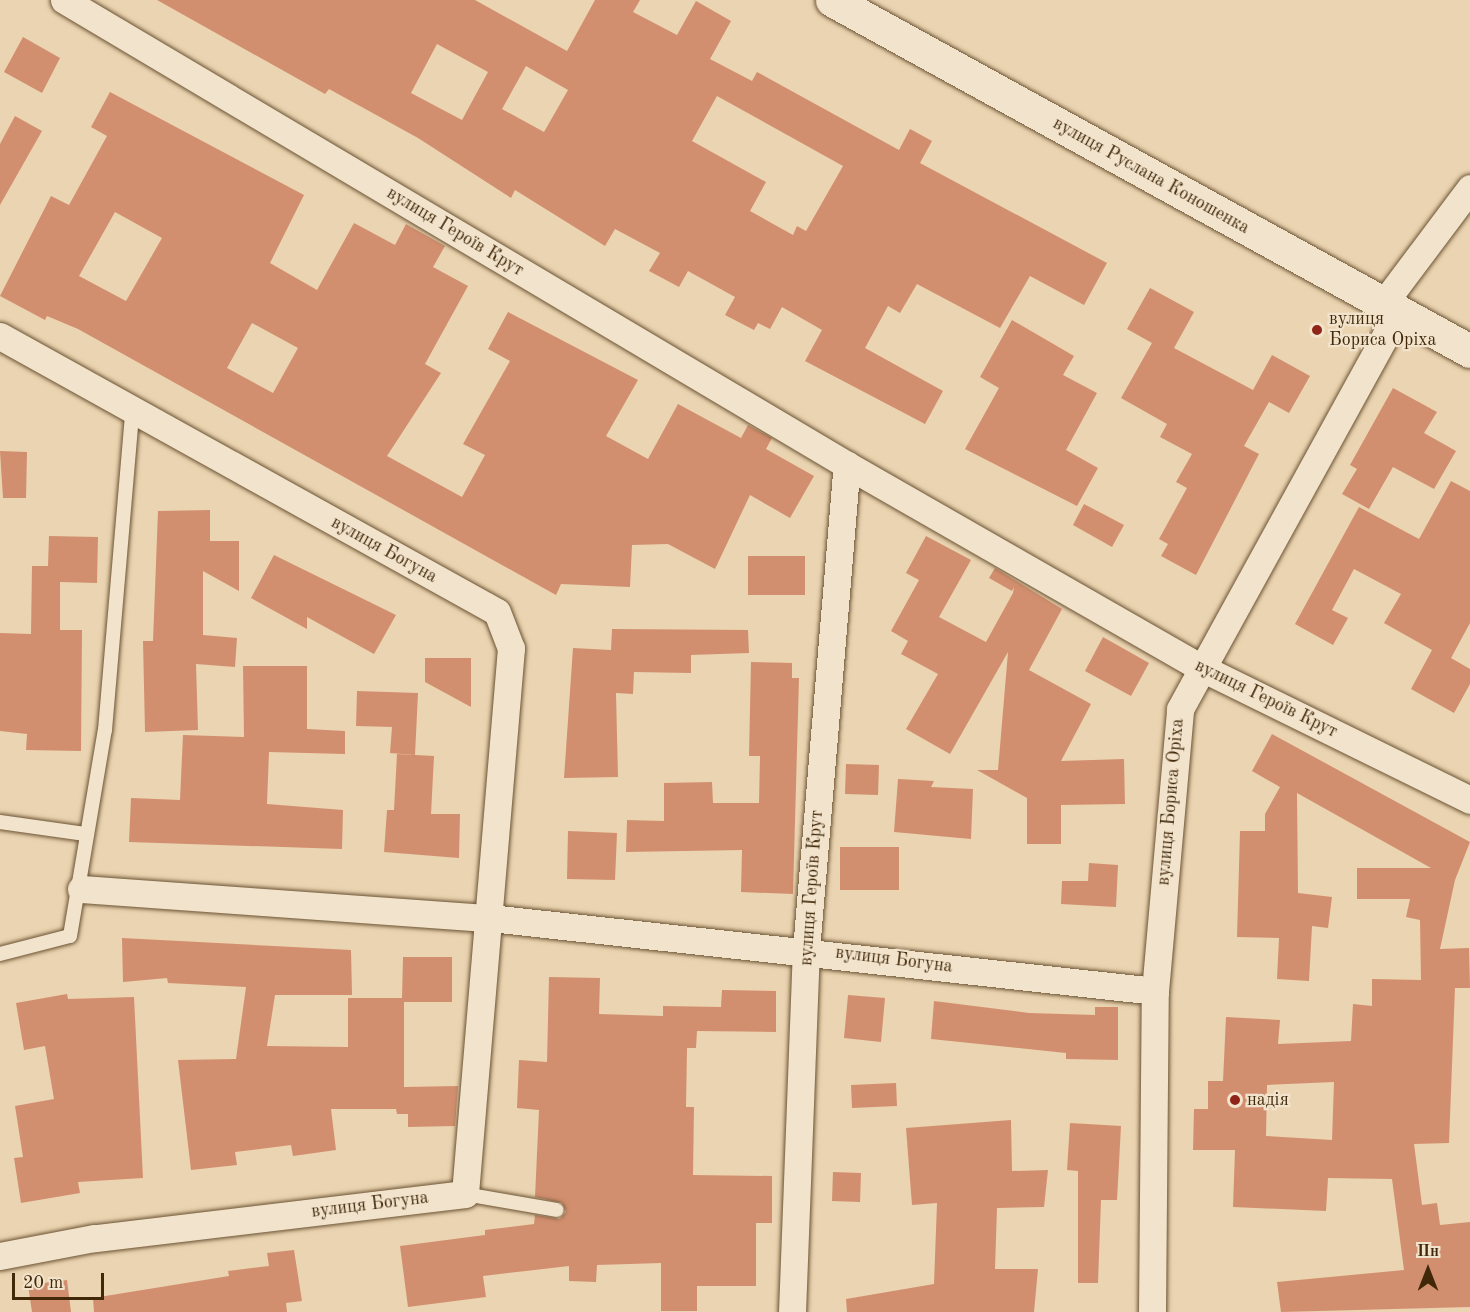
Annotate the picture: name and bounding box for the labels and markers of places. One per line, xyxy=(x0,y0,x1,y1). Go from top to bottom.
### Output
place label: вулиця Бориса Оріха xyxy=(1329,309,1436,352)
marker: вулиця Бориса Оріха xyxy=(1310,323,1324,337)
place label: надія xyxy=(1247,1089,1289,1111)
marker: надія xyxy=(1228,1093,1242,1107)

